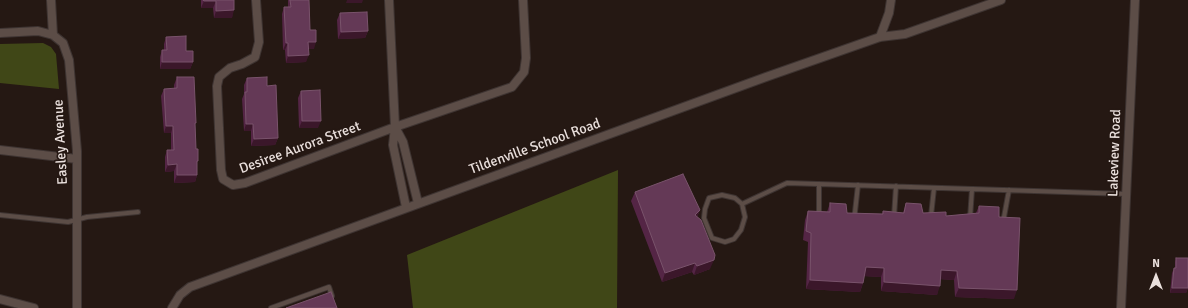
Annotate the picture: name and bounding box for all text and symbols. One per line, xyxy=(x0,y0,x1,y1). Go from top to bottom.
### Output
street label: Easley Avenue xyxy=(50,99,72,185)
street label: Lakeview Road xyxy=(1105,109,1125,197)
street label: Tildenville School Road xyxy=(467,115,603,179)
street label: Desiree Aurora Street xyxy=(237,118,363,178)
north arrow xyxy=(1136,256,1176,296)
text: N xyxy=(1152,257,1160,270)

